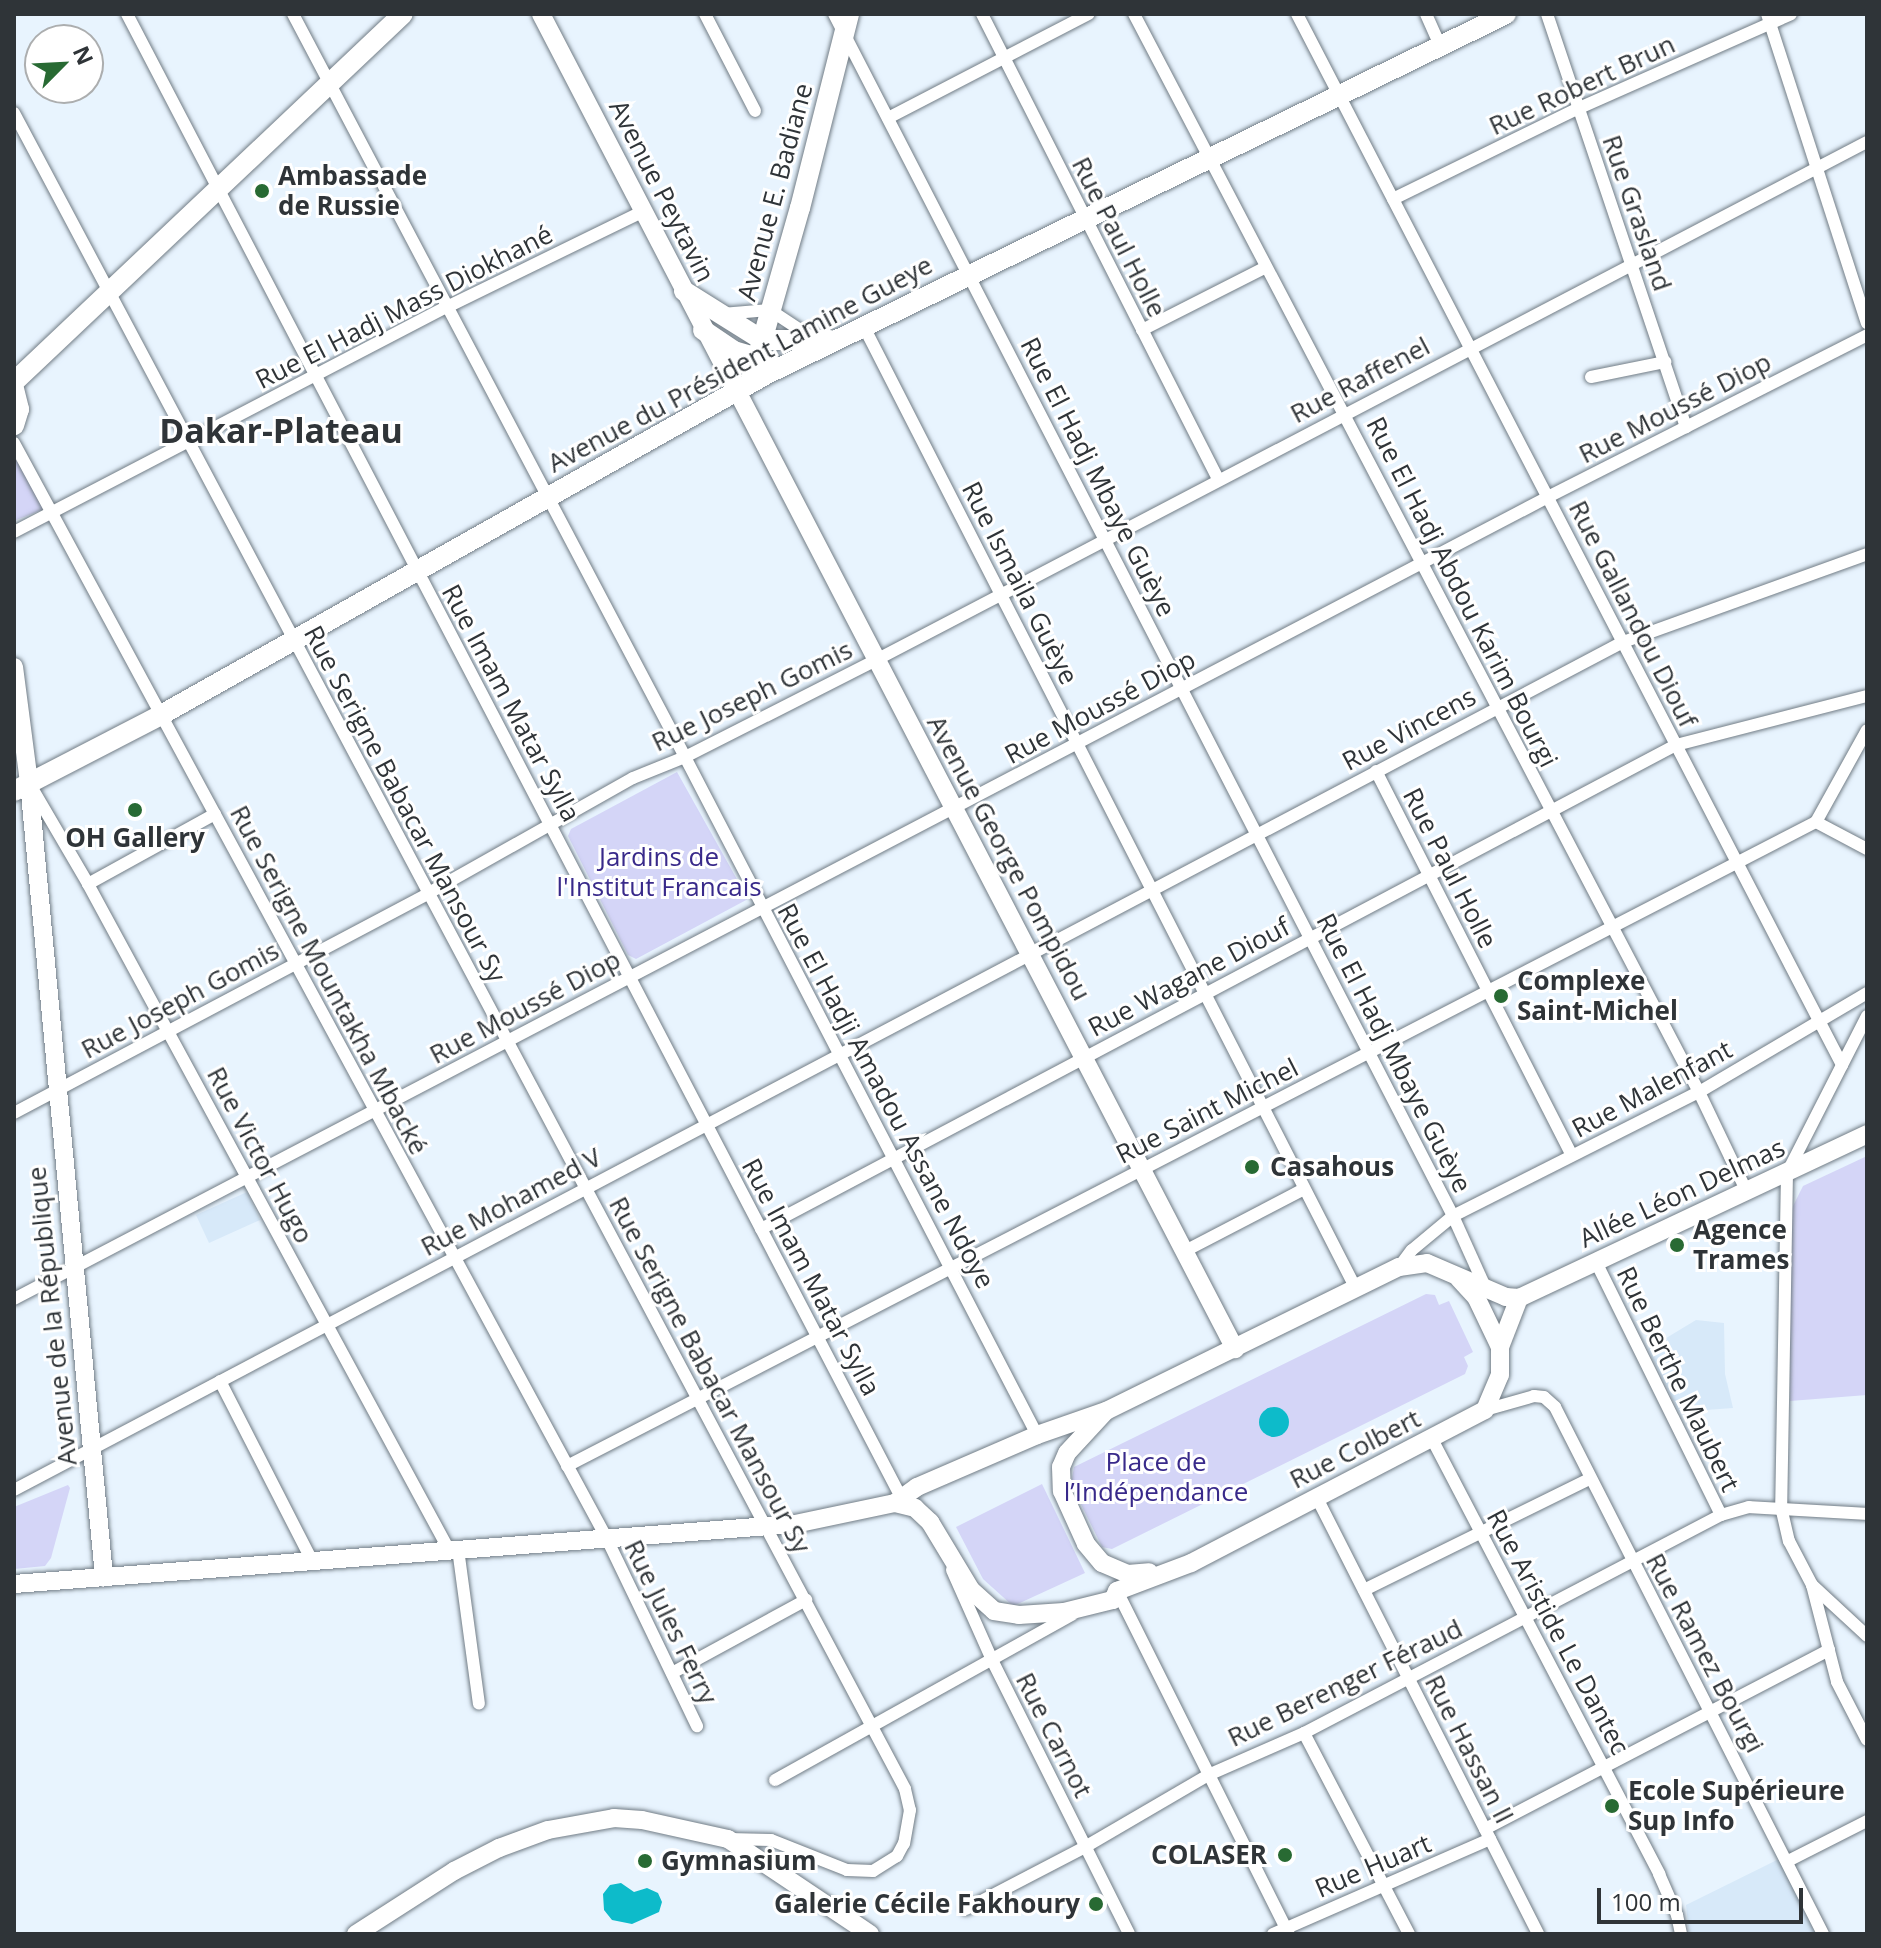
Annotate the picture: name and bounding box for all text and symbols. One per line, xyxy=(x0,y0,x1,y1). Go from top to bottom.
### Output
north arrow xyxy=(24,24,104,104)
street label: Rue Robert Brun xyxy=(1484,28,1680,142)
text: N xyxy=(67,41,101,69)
street label: Avenue E. Badiane xyxy=(731,80,819,304)
street label: Avenue Peytavin xyxy=(603,95,721,287)
street label: Rue Grasland xyxy=(1596,131,1678,295)
street label: Rue Paul Holle xyxy=(1065,152,1173,322)
place label: Ambassade de Russie xyxy=(278,160,427,222)
marker: Ambassade de Russie xyxy=(253,182,271,200)
street label: Rue El Hadj Mass Diokhané xyxy=(250,218,558,396)
street label: Avenue du Président Lamine Gueye xyxy=(542,249,938,479)
street label: Rue Raffenel xyxy=(1285,330,1435,430)
street label: Rue El Hadj Mbaye Guèye xyxy=(1014,332,1182,622)
street label: Rue Moussé Diop xyxy=(1574,346,1776,470)
district label: Dakar-Plateau xyxy=(159,411,403,451)
street label: Rue El Hadj Abdou Karim Bourgi xyxy=(1360,412,1564,772)
street label: Rue Ismaila Guèye xyxy=(955,477,1085,689)
street label: Rue Gallandou Diouf xyxy=(1562,495,1704,733)
street label: Rue Imam Matar Sylla xyxy=(435,579,587,827)
street label: Rue Serigne Babacar Mansour Sy xyxy=(298,620,512,988)
street label: Rue Joseph Gomis xyxy=(647,634,857,758)
street label: Rue Moussé Diop xyxy=(999,644,1201,770)
street label: Rue Vincens xyxy=(1337,681,1481,777)
street label: Avenue George Pompidou xyxy=(921,710,1097,1006)
street label: Rue Paul Holle xyxy=(1396,783,1504,953)
street label: Rue Serigne Mountakha Mbacké xyxy=(224,800,434,1160)
marker: OH Gallery xyxy=(126,801,144,819)
place label: OH Gallery xyxy=(65,822,205,854)
park label: Jardins de l'Institut Francais xyxy=(556,841,762,902)
street label: Rue El Hadji Amadou Assane Ndoye xyxy=(771,898,1001,1294)
street label: Rue El Hadj Mbaye Guèye xyxy=(1310,908,1478,1198)
street label: Rue Wagane Diouf xyxy=(1083,911,1295,1043)
street label: Rue Joseph Gomis xyxy=(76,935,284,1065)
street label: Rue Moussé Diop xyxy=(424,944,626,1070)
place label: Complexe Saint-Michel xyxy=(1517,965,1678,1026)
marker: Complexe Saint-Michel xyxy=(1492,987,1510,1005)
street label: Rue Malenfant xyxy=(1567,1034,1737,1144)
street label: Rue Saint Michel xyxy=(1111,1052,1303,1170)
street label: Rue Victor Hugo xyxy=(200,1062,320,1248)
street label: Allée Léon Delmas xyxy=(1574,1132,1790,1254)
street label: Rue Mohamed V xyxy=(416,1141,606,1263)
place label: Casahous xyxy=(1270,1151,1394,1183)
street label: Rue Imam Matar Sylla xyxy=(735,1153,887,1401)
marker: Casahous xyxy=(1241,1156,1263,1178)
street label: Avenue de la République xyxy=(21,1165,83,1467)
street label: Rue Serigne Babacar Mansour Sy xyxy=(603,1191,817,1559)
place label: Agence Trames xyxy=(1693,1214,1789,1276)
marker: Agence Trames xyxy=(1668,1236,1686,1254)
street label: Rue Berthe Maubert xyxy=(1610,1262,1746,1496)
street label: Rue Colbert xyxy=(1285,1403,1425,1495)
park label: Place de l’Indépendance xyxy=(1064,1446,1248,1508)
street label: Rue Aristide Le Dantec xyxy=(1480,1504,1636,1760)
street label: Rue Jules Ferry xyxy=(618,1535,724,1709)
street label: Rue Ramez Bourgi xyxy=(1639,1548,1771,1758)
street label: Rue Berenger Féraud xyxy=(1223,1613,1467,1753)
street label: Rue Carnot xyxy=(1009,1667,1099,1803)
street label: Rue Hassan ll xyxy=(1418,1670,1520,1828)
place label: Ecole Supérieure Sup Info xyxy=(1628,1775,1845,1836)
marker: Ecole Supérieure Sup Info xyxy=(1603,1797,1621,1815)
street label: Rue Huart xyxy=(1310,1828,1436,1904)
place label: COLASER xyxy=(1151,1839,1267,1871)
marker: COLASER xyxy=(1274,1844,1296,1866)
place label: Gymnasium xyxy=(661,1845,816,1877)
marker: Gymnasium xyxy=(636,1852,654,1870)
scale bar xyxy=(1601,1872,1807,1922)
text: 100 m xyxy=(1611,1885,1681,1918)
place label: Galerie Cécile Fakhoury xyxy=(774,1888,1080,1920)
marker: Galerie Cécile Fakhoury xyxy=(1087,1895,1105,1913)

